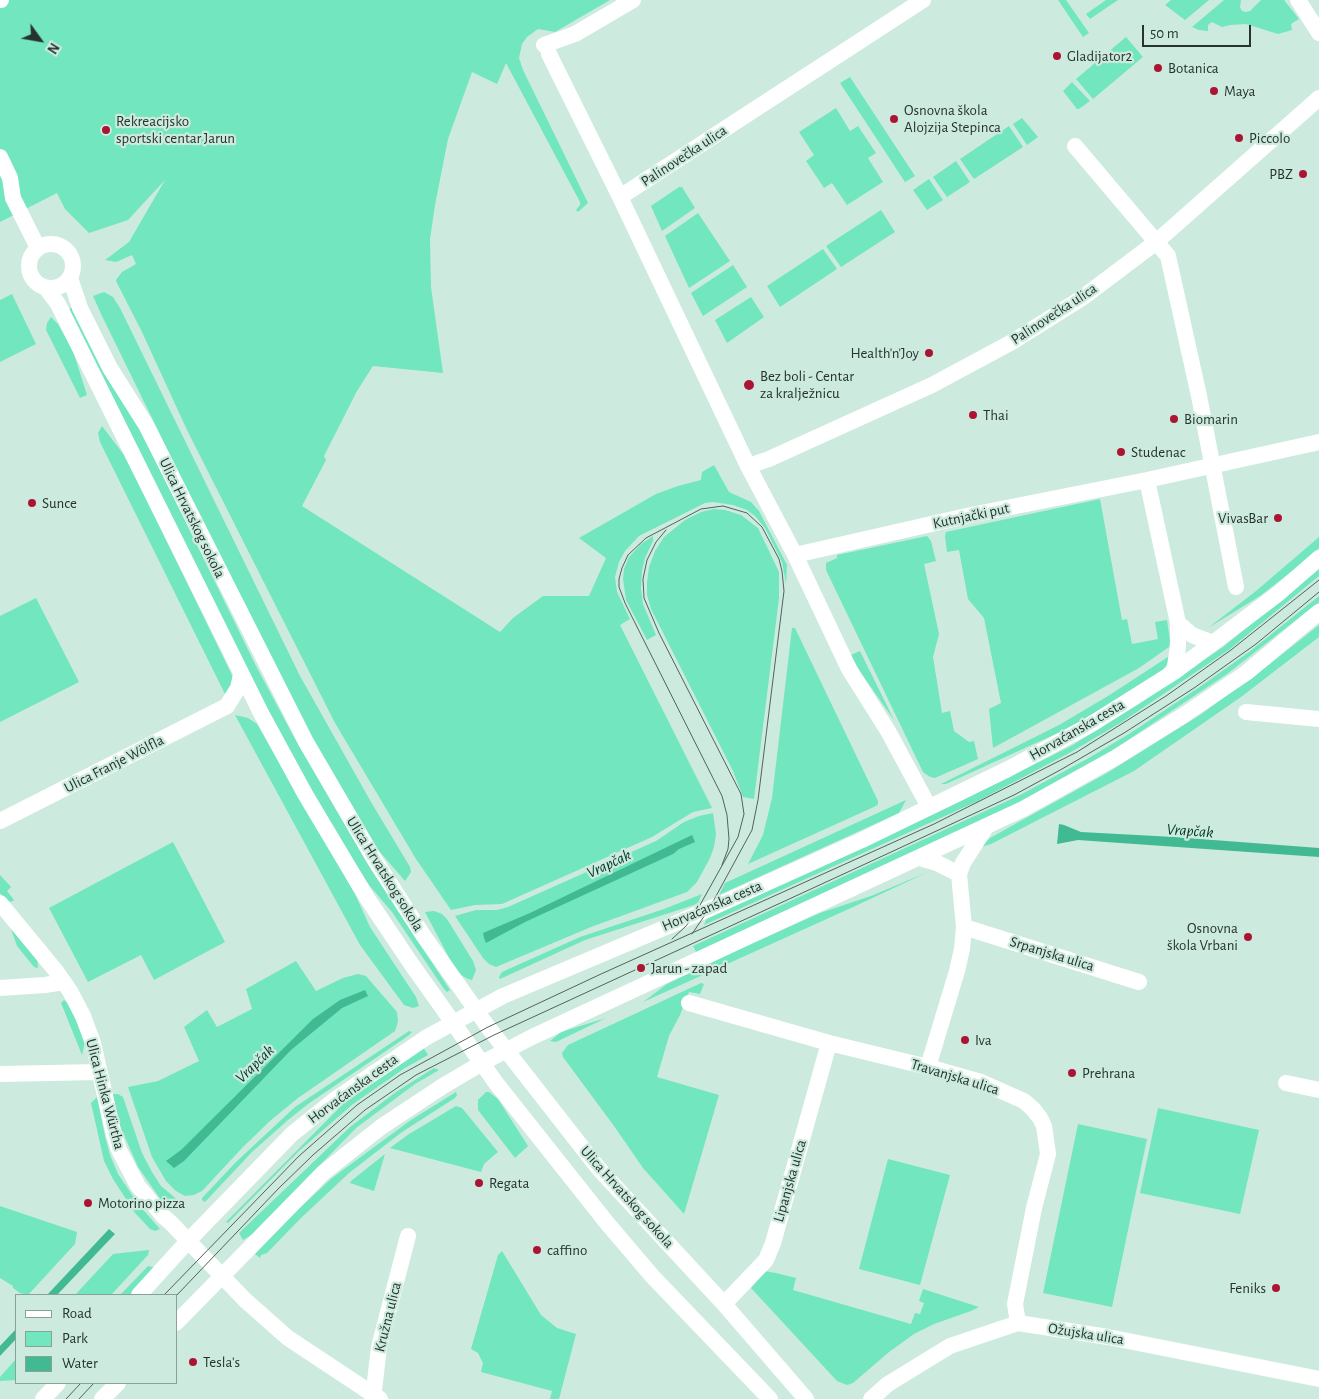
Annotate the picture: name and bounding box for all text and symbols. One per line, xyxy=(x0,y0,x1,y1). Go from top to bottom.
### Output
north arrow xyxy=(15,15,65,65)
scale bar xyxy=(1144,15,1253,47)
text: 50 m xyxy=(1150,26,1179,41)
text: N xyxy=(44,40,61,56)
place label: Gladijator2 xyxy=(1067,47,1132,65)
marker: Gladijator2 xyxy=(1051,50,1063,62)
place label: Botanica xyxy=(1168,59,1219,77)
marker: Botanica xyxy=(1152,62,1164,74)
place label: Maya xyxy=(1224,82,1256,100)
marker: Maya xyxy=(1208,85,1220,97)
place label: Osnovna škola Alojzija Stepinca xyxy=(904,101,1001,136)
place label: Rekreacijsko sportski centar Jarun xyxy=(116,112,235,147)
marker: Osnovna škola Alojzija Stepinca xyxy=(888,113,900,125)
street label: Palinovečka ulica xyxy=(638,122,730,190)
marker: Rekreacijsko sportski centar Jarun xyxy=(100,124,112,136)
place label: Piccolo xyxy=(1249,129,1290,147)
marker: Piccolo xyxy=(1233,132,1245,144)
place label: PBZ xyxy=(1269,165,1293,183)
marker: PBZ xyxy=(1297,168,1309,180)
street label: Palinovečka ulica xyxy=(1008,280,1100,348)
place label: Health'n'Joy xyxy=(850,344,919,362)
marker: Health'n'Joy xyxy=(923,347,935,359)
place label: Bez boli - Centar za kralježnicu xyxy=(760,367,854,402)
marker: Bez boli - Centar za kralježnicu xyxy=(742,378,756,392)
place label: Thai xyxy=(983,406,1009,424)
marker: Thai xyxy=(967,409,979,421)
place label: Biomarin xyxy=(1184,410,1238,428)
marker: Biomarin xyxy=(1168,413,1180,425)
place label: Studenac xyxy=(1131,443,1186,461)
marker: Studenac xyxy=(1115,446,1127,458)
street label: Ulica Hrvatskog sokola xyxy=(155,455,229,581)
place label: Sunce xyxy=(42,494,77,512)
marker: Sunce xyxy=(26,497,38,509)
street label: Kutnjački put xyxy=(931,499,1011,533)
place label: VivasBar xyxy=(1218,509,1268,527)
marker: VivasBar xyxy=(1272,512,1284,524)
street label: Horvaćanska cesta xyxy=(1026,696,1128,764)
street label: Ulica Franje Wölfla xyxy=(61,731,167,797)
street label: Ulica Hrvatskog sokola xyxy=(343,813,427,935)
water label: Vrapčak xyxy=(1166,820,1214,842)
water label: Vrapčak xyxy=(584,845,634,883)
street label: Horvaćanska cesta xyxy=(659,877,765,935)
place label: Osnovna škola Vrbani xyxy=(1167,919,1238,954)
marker: Osnovna škola Vrbani xyxy=(1242,931,1254,943)
street label: Srpanjska ulica xyxy=(1008,933,1096,975)
place label: Jarun - zapad xyxy=(651,959,727,977)
marker: Jarun - zapad xyxy=(635,962,647,974)
place label: Iva xyxy=(975,1031,992,1049)
marker: Iva xyxy=(959,1034,971,1046)
street label: Ulica Hinka Würtha xyxy=(82,1037,128,1151)
water label: Vrapčak xyxy=(231,1041,279,1087)
street label: Horvaćanska cesta xyxy=(305,1050,401,1128)
street label: Travanjska ulica xyxy=(909,1055,1001,1099)
place label: Prehrana xyxy=(1082,1064,1135,1082)
marker: Prehrana xyxy=(1066,1067,1078,1079)
street label: Lipanjska ulica xyxy=(770,1138,810,1224)
street label: Ulica Hrvatskog sokola xyxy=(576,1142,678,1252)
place label: Regata xyxy=(489,1174,529,1192)
marker: Regata xyxy=(473,1177,485,1189)
place label: Motorino pizza xyxy=(98,1194,185,1212)
marker: Motorino pizza xyxy=(82,1197,94,1209)
place label: caffino xyxy=(547,1241,587,1259)
marker: caffino xyxy=(531,1244,543,1256)
place label: Feniks xyxy=(1229,1279,1266,1297)
street label: Kružna ulica xyxy=(371,1280,405,1354)
marker: Feniks xyxy=(1270,1282,1282,1294)
legend xyxy=(15,1294,178,1384)
text: Road xyxy=(62,1306,92,1321)
street label: Ožujska ulica xyxy=(1047,1319,1125,1349)
text: Park xyxy=(62,1331,88,1346)
place label: Tesla's xyxy=(203,1353,240,1371)
text: Water xyxy=(62,1356,98,1371)
marker: Tesla's xyxy=(187,1356,199,1368)

